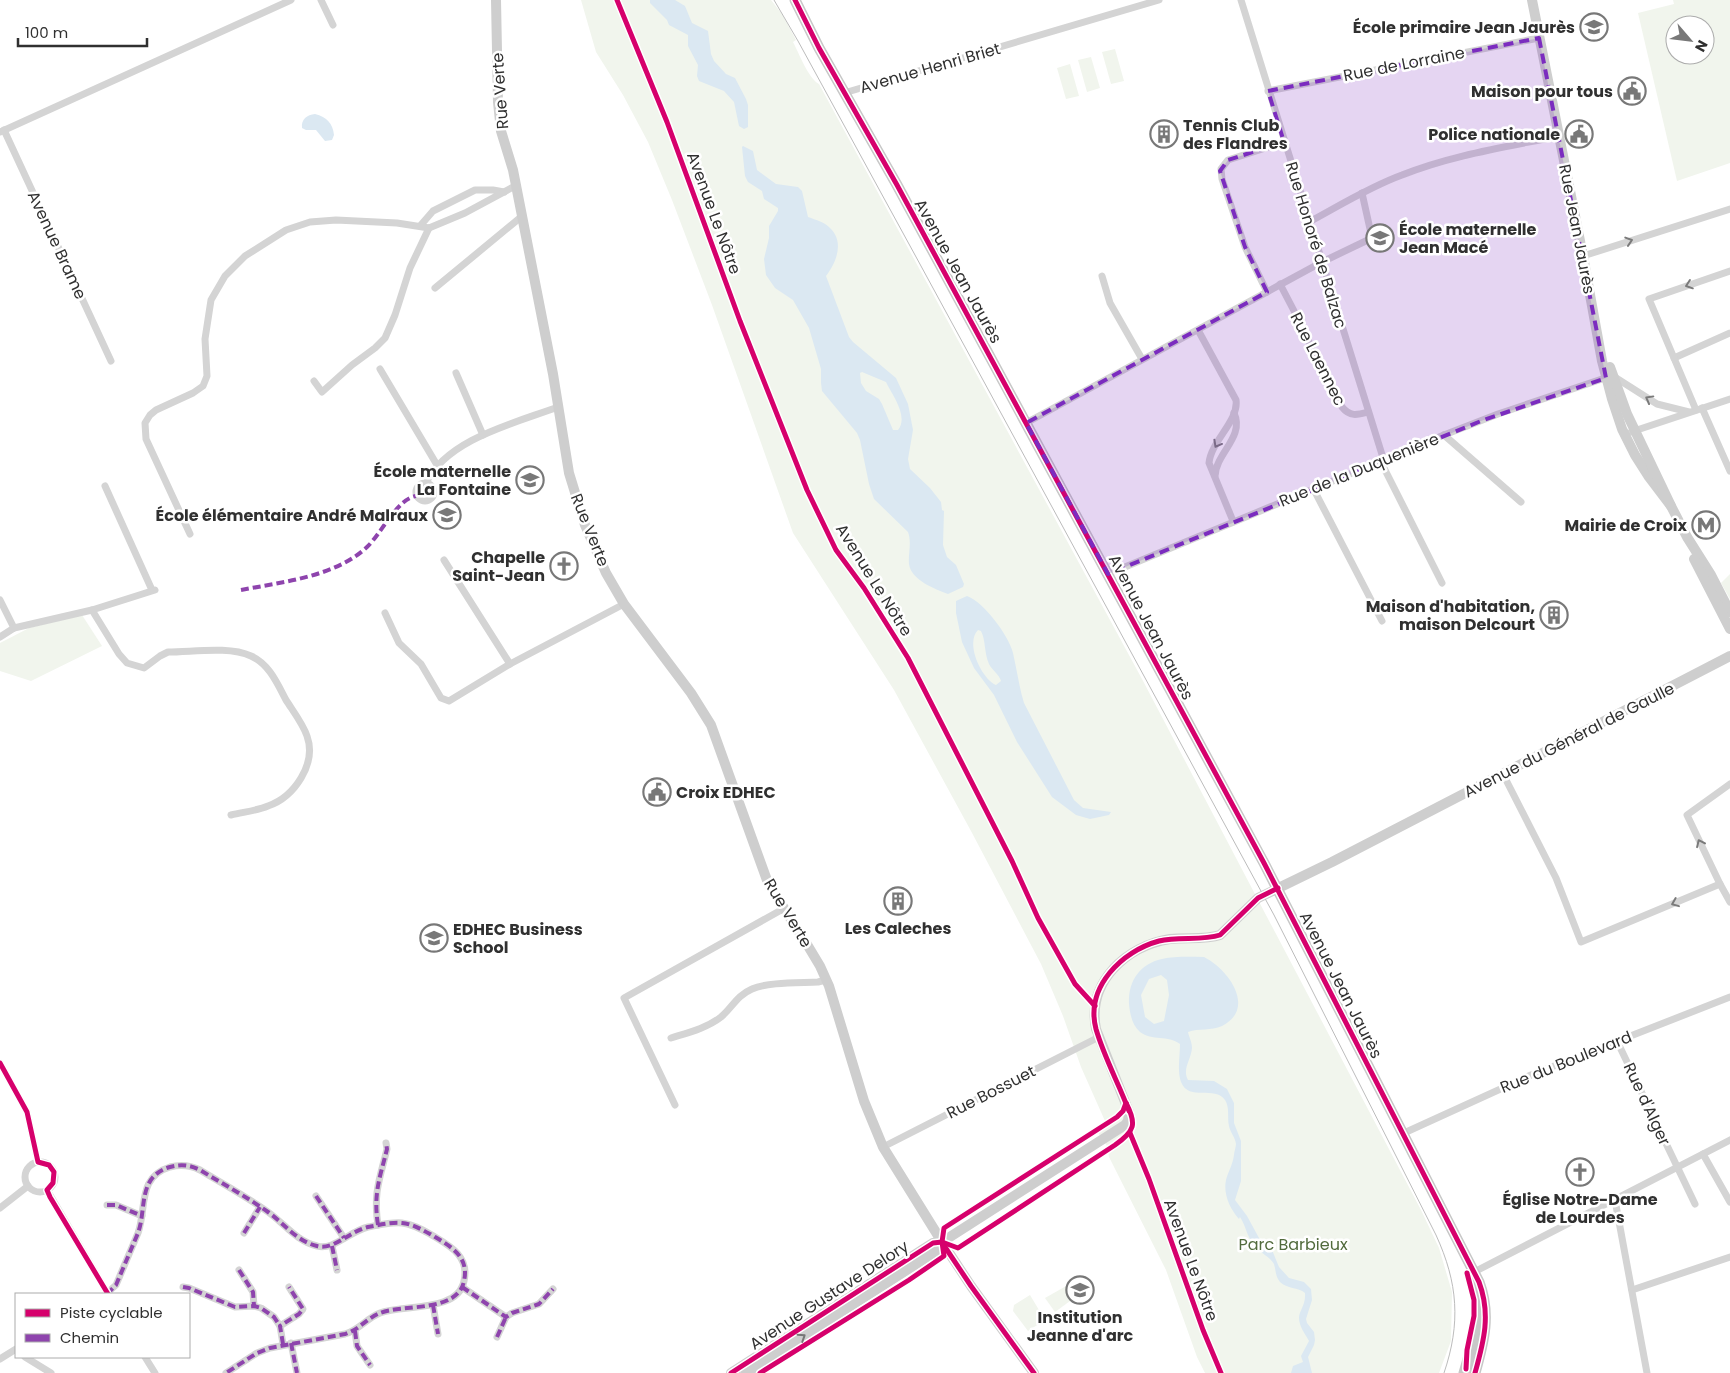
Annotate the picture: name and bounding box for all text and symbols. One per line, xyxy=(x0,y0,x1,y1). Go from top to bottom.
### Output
school or university icon: École primaire Jean Jaurès xyxy=(1579,12,1609,42)
scale bar xyxy=(18,15,146,47)
north arrow xyxy=(1665,15,1715,65)
place label: École primaire Jean Jaurès xyxy=(1353,16,1575,39)
text: 100 m xyxy=(25,22,68,43)
street label: Avenue Henri Briet xyxy=(857,37,1003,99)
text: N xyxy=(1690,37,1713,55)
street label: Rue de Lorraine xyxy=(1341,41,1467,87)
street label: Rue Verte xyxy=(486,52,514,130)
public building icon: Maison pour tous xyxy=(1617,76,1647,106)
place label: Maison pour tous xyxy=(1471,80,1613,103)
place label: Tennis Club des Flandres xyxy=(1183,114,1288,155)
building icon: Tennis Club des Flandres xyxy=(1149,119,1179,149)
public building icon: Police nationale xyxy=(1564,119,1594,149)
place label: Police nationale xyxy=(1428,123,1560,146)
street label: Avenue Le Nôtre xyxy=(681,149,747,277)
street label: Rue Honoré de Balzac xyxy=(1280,159,1352,332)
street label: Rue Jean Jaurès xyxy=(1553,162,1601,296)
street label: Avenue Brame xyxy=(22,187,92,303)
street label: Avenue Jean Jaurès xyxy=(909,195,1007,347)
place label: École maternelle Jean Macé xyxy=(1399,218,1537,259)
school or university icon: École maternelle Jean Macé xyxy=(1365,223,1395,253)
one-way arrow xyxy=(1625,237,1633,247)
one-way arrow xyxy=(1686,279,1694,289)
street label: Rue Laennec xyxy=(1285,308,1352,410)
one-way arrow xyxy=(1645,396,1654,406)
street label: Rue de la Duquenière xyxy=(1276,427,1443,513)
one-way arrow xyxy=(1213,438,1223,447)
place label: École maternelle La Fontaine xyxy=(374,460,511,501)
school or university icon: École maternelle La Fontaine xyxy=(515,465,545,495)
street label: Rue Verte xyxy=(565,490,615,570)
school or university icon: École élémentaire André Malraux xyxy=(432,500,462,530)
place label: École élémentaire André Malraux xyxy=(156,504,429,527)
metro station icon: Mairie de Croix xyxy=(1691,510,1721,540)
place label: Mairie de Croix xyxy=(1564,514,1688,537)
street label: Avenue Le Nôtre xyxy=(830,519,918,641)
place label: Chapelle Saint-Jean xyxy=(452,546,545,587)
street label: Avenue Jean Jaurès xyxy=(1103,550,1199,704)
church icon: Chapelle Saint-Jean xyxy=(549,551,579,581)
place label: Maison d'habitation, maison Delcourt xyxy=(1366,595,1535,636)
building icon: Maison d'habitation, maison Delcourt xyxy=(1539,600,1569,630)
street label: Avenue du Général de Gaulle xyxy=(1460,677,1678,803)
public building icon: Croix EDHEC xyxy=(642,777,672,807)
place label: Croix EDHEC xyxy=(676,781,776,804)
one-way arrow xyxy=(1696,839,1707,848)
street label: Rue Verte xyxy=(758,874,818,952)
building icon: Les Caleches xyxy=(883,886,913,916)
one-way arrow xyxy=(1671,897,1680,907)
street label: Avenue Jean Jaurès xyxy=(1294,908,1388,1062)
place label: Les Caleches xyxy=(845,917,951,940)
place label: EDHEC Business School xyxy=(453,918,583,959)
school or university icon: EDHEC Business School xyxy=(419,923,449,953)
street label: Rue du Boulevard xyxy=(1497,1025,1635,1099)
street label: Rue d'Alger xyxy=(1618,1059,1676,1149)
street label: Rue Bossuet xyxy=(943,1060,1040,1124)
church icon: Église Notre-Dame de Lourdes xyxy=(1565,1157,1595,1187)
place label: Église Notre-Dame de Lourdes xyxy=(1502,1188,1658,1229)
street label: Avenue Le Nôtre xyxy=(1158,1196,1224,1324)
park label: Parc Barbieux xyxy=(1238,1233,1348,1256)
street label: Avenue Gustave Delory xyxy=(745,1235,913,1355)
school or university icon: Institution Jeanne d'arc xyxy=(1065,1275,1095,1305)
legend xyxy=(15,1293,190,1358)
text: Piste cyclable xyxy=(60,1302,163,1323)
place label: Institution Jeanne d'arc xyxy=(1027,1306,1134,1347)
text: Chemin xyxy=(60,1327,119,1348)
one-way arrow xyxy=(797,1334,806,1344)

